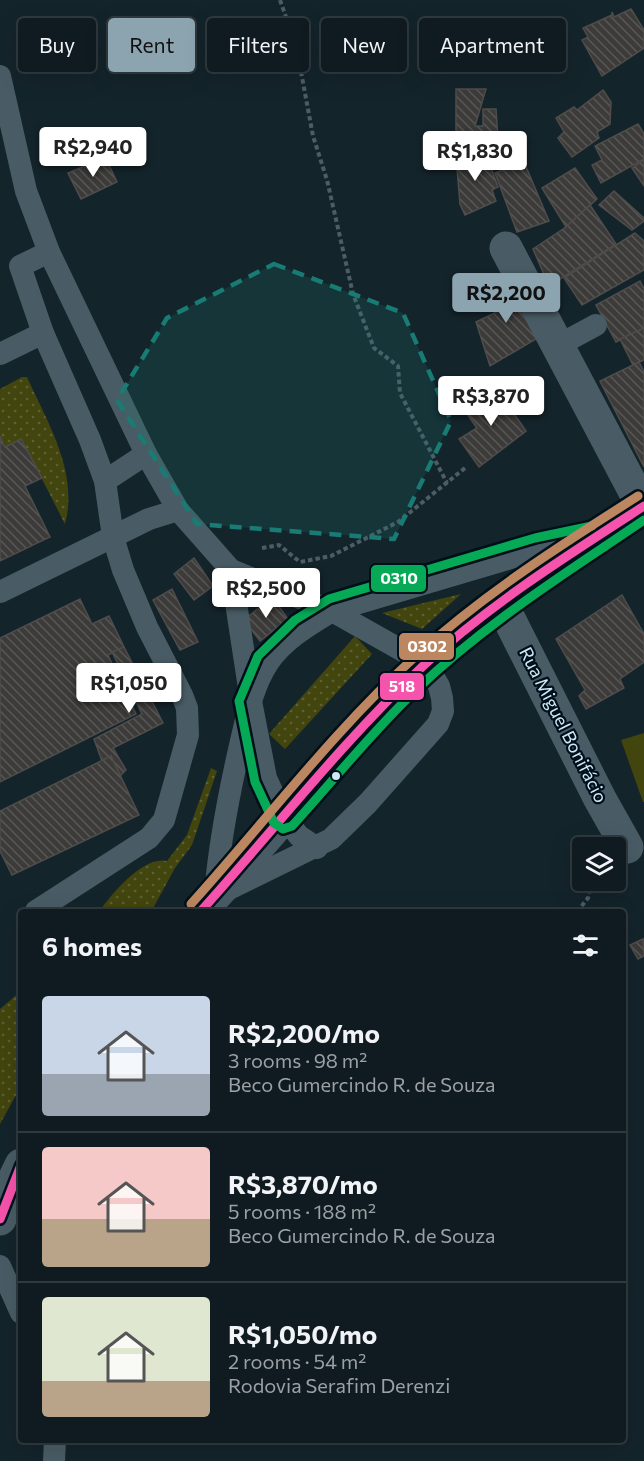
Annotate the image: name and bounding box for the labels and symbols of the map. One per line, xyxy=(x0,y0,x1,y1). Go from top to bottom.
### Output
pin: R$2,940 xyxy=(38,127,148,178)
pin: R$1,830 xyxy=(420,131,530,182)
pin: R$2,200 xyxy=(451,273,561,324)
pin: R$3,870 xyxy=(436,376,546,427)
line badge: 0310 xyxy=(370,564,427,593)
pin: R$2,500 xyxy=(211,568,321,619)
text: 0310 xyxy=(380,568,418,587)
line badge: 0302 xyxy=(398,632,455,661)
text: 0302 xyxy=(407,636,447,655)
street label: Rua Miguel Bonifácio xyxy=(515,643,613,806)
pin: R$1,050 xyxy=(74,663,184,714)
line badge: 518 xyxy=(379,672,425,701)
text: 518 xyxy=(389,676,415,695)
unlabelled marker xyxy=(330,770,342,782)

